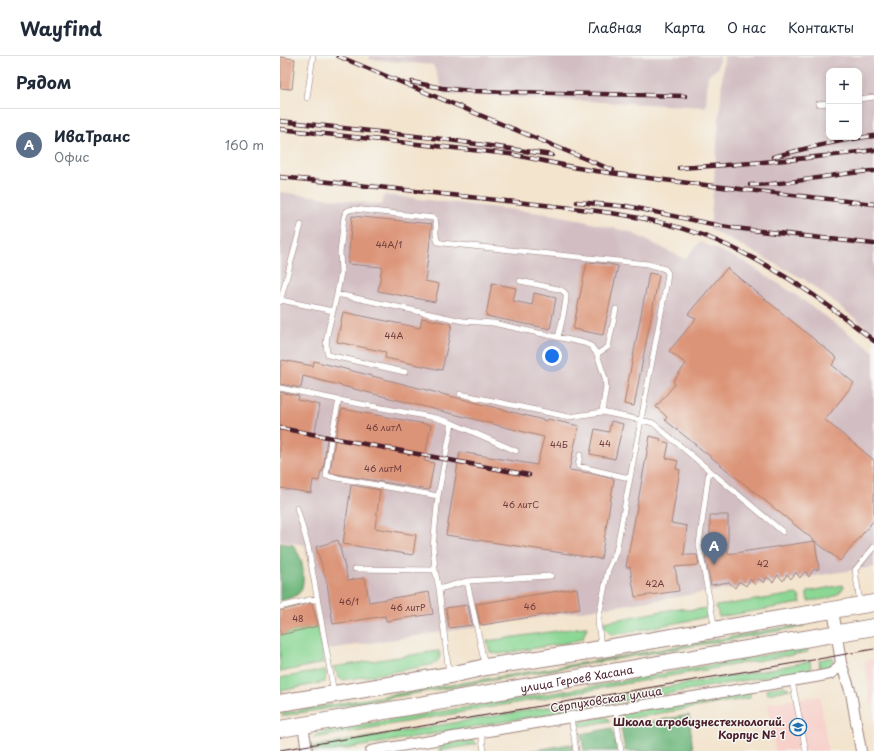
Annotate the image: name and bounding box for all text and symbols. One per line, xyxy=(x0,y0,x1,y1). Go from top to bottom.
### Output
text: Wayfind xyxy=(20,14,102,42)
text: Главная xyxy=(588,17,642,38)
text: Карта xyxy=(664,17,705,38)
text: О нас xyxy=(727,17,766,38)
text: Контакты xyxy=(788,17,854,38)
map controls xyxy=(826,68,862,140)
button: + xyxy=(826,68,862,104)
text: Рядом xyxy=(16,69,71,95)
button: − xyxy=(826,104,862,140)
text: ИваТранс xyxy=(54,124,130,147)
text: A xyxy=(24,135,34,154)
text: 160 m xyxy=(225,135,264,154)
text: Офис xyxy=(54,147,89,166)
house number: 44А/1 xyxy=(376,237,402,251)
house number: 44А xyxy=(385,328,404,342)
your location xyxy=(542,346,562,366)
house number: 46 литЛ xyxy=(366,420,402,434)
house number: 44 xyxy=(599,436,611,450)
house number: 44Б xyxy=(550,437,568,451)
house number: 46 литМ xyxy=(364,461,402,475)
house number: 46 литС xyxy=(503,497,539,511)
pin: A xyxy=(701,532,727,565)
house number: 42 xyxy=(757,556,769,570)
house number: 42А xyxy=(646,576,665,590)
house number: 46/1 xyxy=(339,594,359,608)
house number: 46 xyxy=(524,599,536,613)
house number: 46 литР xyxy=(391,600,426,614)
house number: 48 xyxy=(292,611,304,625)
street label: улица Героев Хасана xyxy=(519,660,634,696)
street label: Серпуховская улица xyxy=(549,682,663,716)
place label: Школа агробизнестехнологий. Корпус № 1 xyxy=(613,713,785,743)
school or university icon: Школа агробизнестехнологий. Корпус № 1 xyxy=(788,717,808,737)

